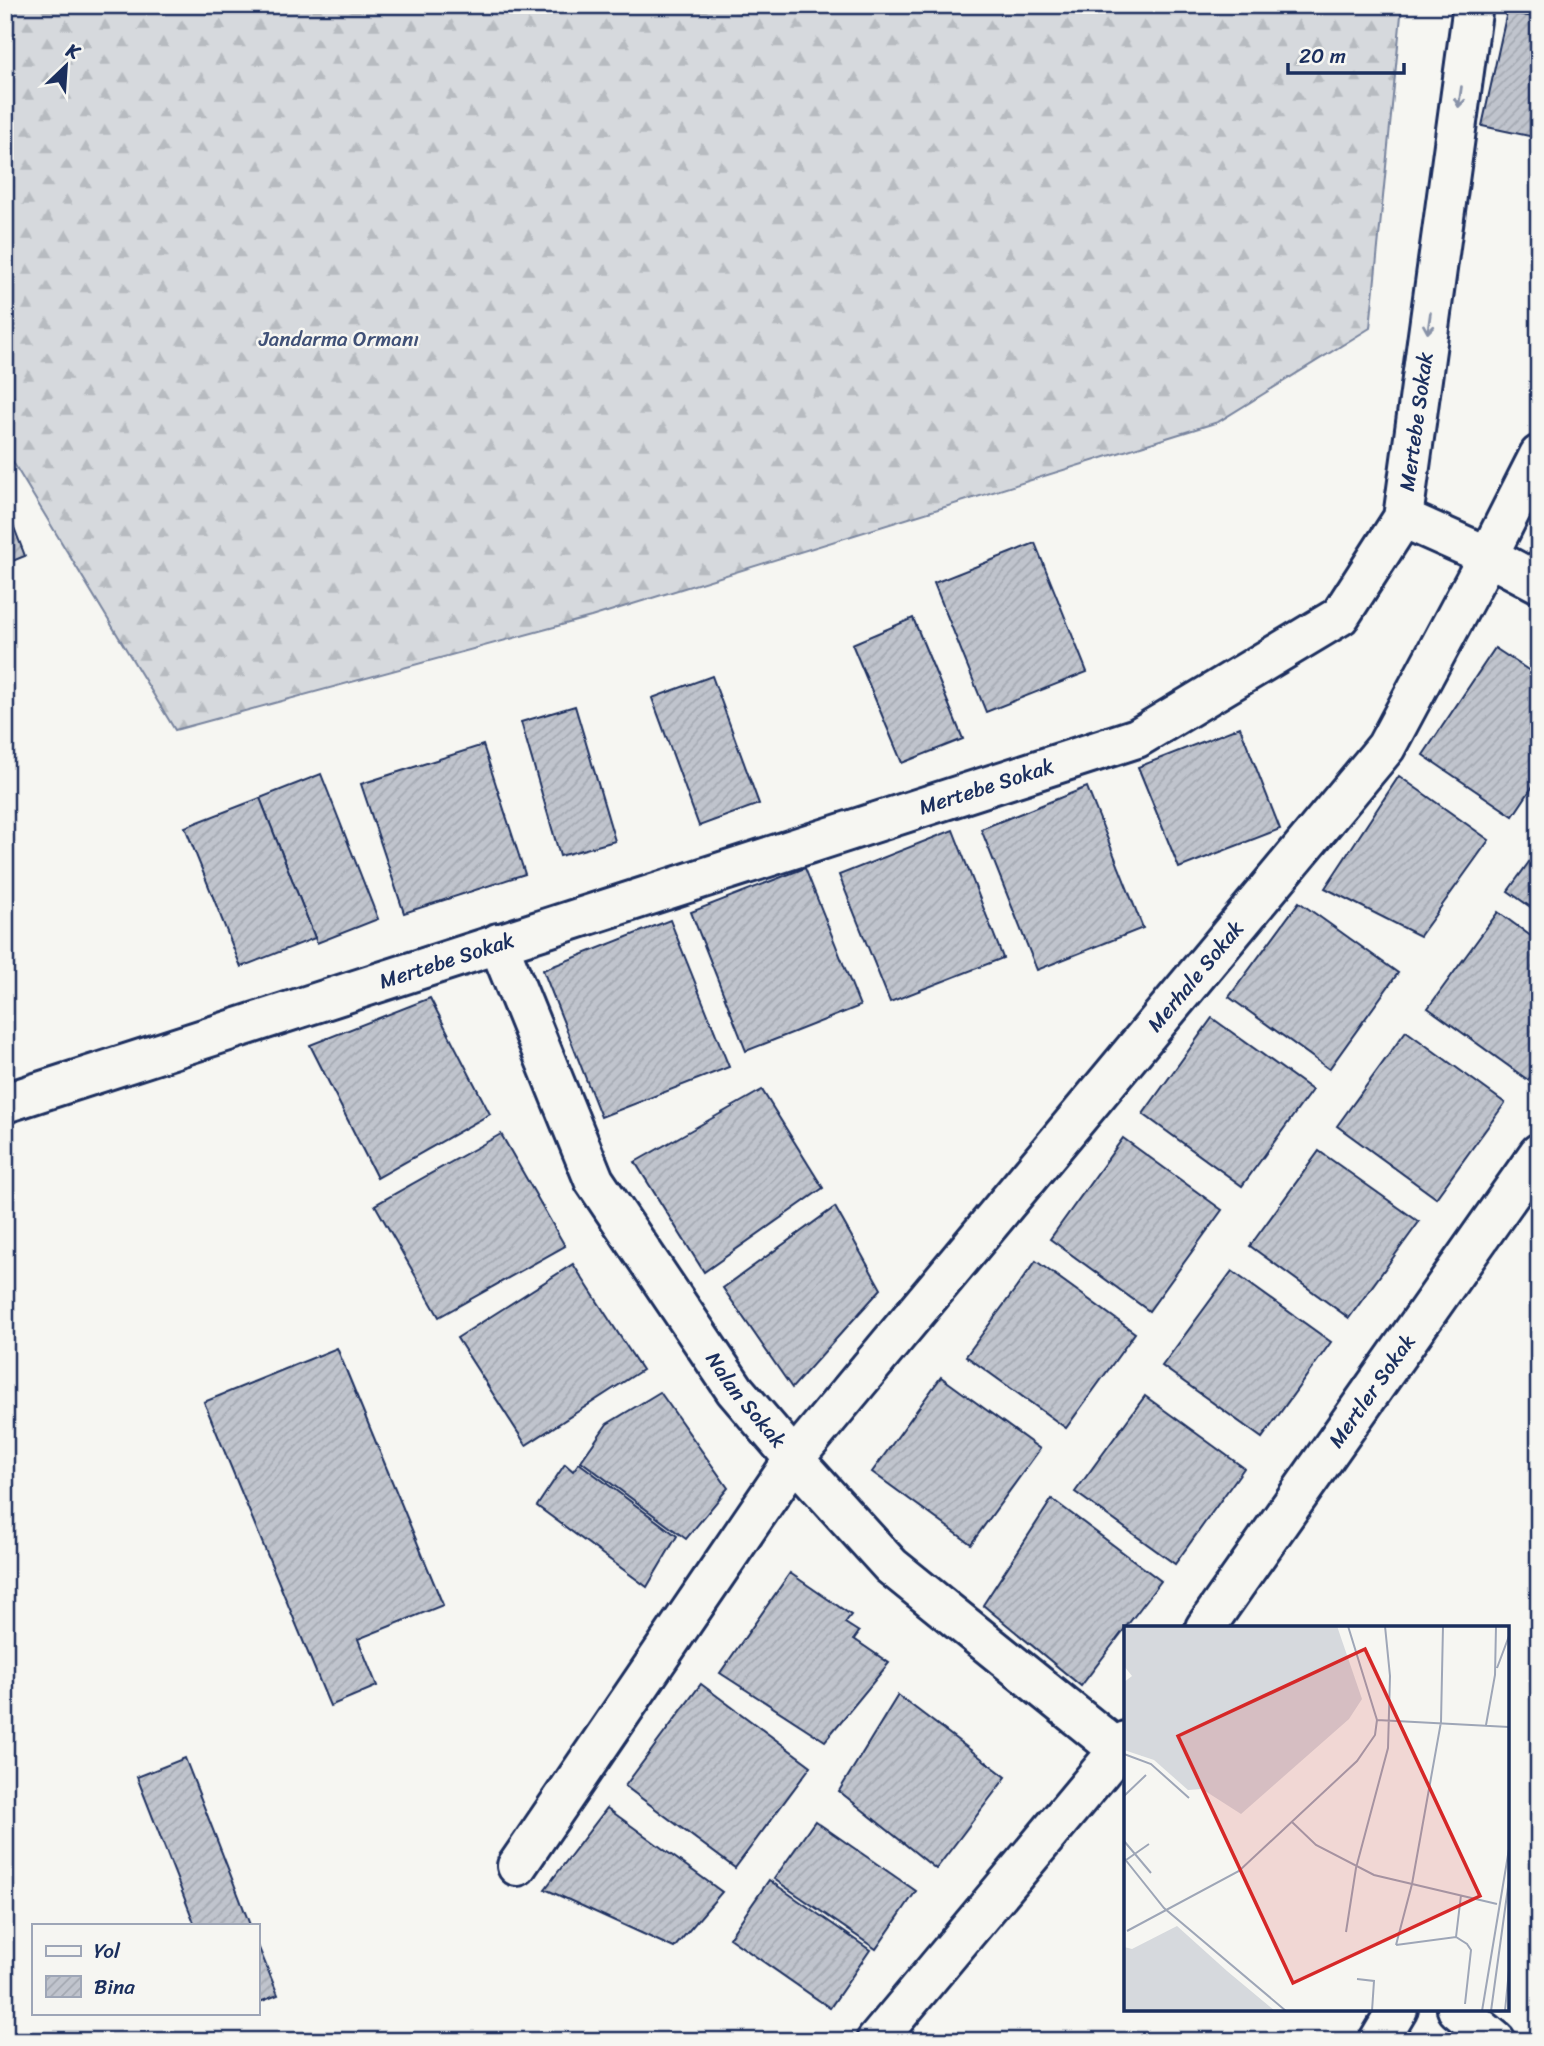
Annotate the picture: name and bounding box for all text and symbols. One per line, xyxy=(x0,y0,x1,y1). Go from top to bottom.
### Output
north arrow xyxy=(32,32,102,102)
scale bar xyxy=(1288,32,1404,76)
text: K xyxy=(60,33,86,69)
text: 20 m xyxy=(1299,37,1346,75)
one-way arrow xyxy=(1453,85,1466,108)
one-way arrow xyxy=(1423,311,1436,333)
park label: Jandarma Ormanı xyxy=(258,320,419,358)
street label: Mertebe Sokak xyxy=(1388,350,1444,494)
street label: Mertebe Sokak xyxy=(914,747,1059,826)
street label: Merhale Sokak xyxy=(1137,912,1254,1041)
street label: Mertebe Sokak xyxy=(374,921,519,1000)
street label: Mertler Sokak xyxy=(1318,1325,1426,1456)
street label: Nalan Sokak xyxy=(695,1344,797,1458)
inset map xyxy=(1124,1626,1509,2011)
legend xyxy=(32,1924,259,2014)
text: Yol xyxy=(94,1932,121,1970)
text: Bina xyxy=(94,1968,135,2006)

